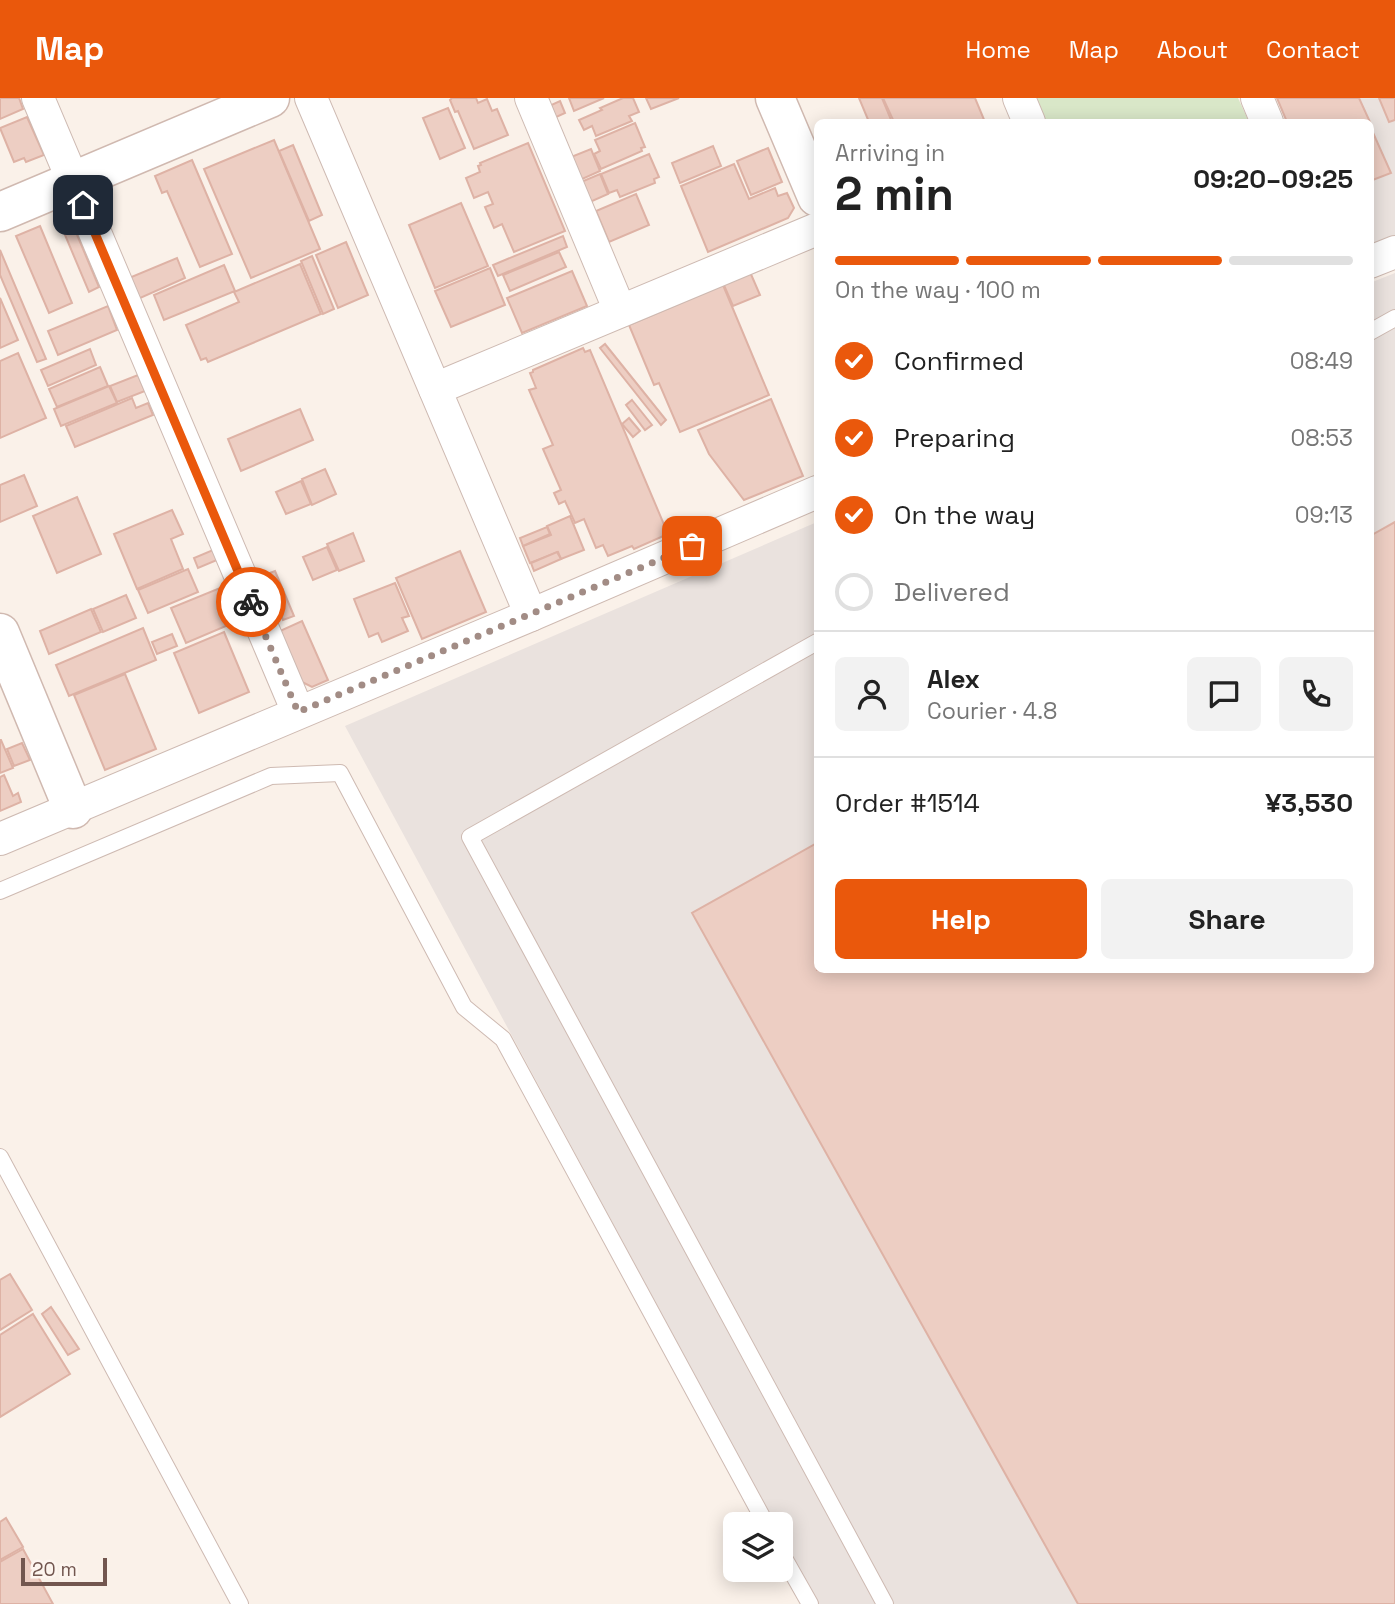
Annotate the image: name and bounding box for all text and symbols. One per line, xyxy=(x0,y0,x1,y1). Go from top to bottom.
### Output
text: Map xyxy=(35,28,104,70)
text: Home xyxy=(965,34,1031,65)
text: Map xyxy=(1069,34,1119,65)
text: About xyxy=(1157,34,1228,65)
text: Contact xyxy=(1266,34,1360,65)
text: Arriving in xyxy=(835,138,945,168)
text: 09:20–09:25 xyxy=(1193,162,1353,196)
text: 2 min xyxy=(835,165,954,223)
pin xyxy=(53,175,113,235)
icon: home xyxy=(64,186,102,224)
text: On the way · 100 m xyxy=(835,275,1041,305)
icon: check xyxy=(835,342,873,380)
text: Confirmed xyxy=(894,344,1024,378)
text: 08:49 xyxy=(1290,346,1353,376)
icon: check xyxy=(835,419,873,457)
text: Preparing xyxy=(894,421,1015,455)
text: 08:53 xyxy=(1290,423,1353,453)
icon: check xyxy=(835,496,873,534)
text: On the way xyxy=(894,498,1035,532)
text: 09:13 xyxy=(1295,500,1353,530)
pin xyxy=(662,516,722,576)
icon: bag xyxy=(673,527,711,565)
courier xyxy=(216,567,286,637)
text: Delivered xyxy=(894,575,1010,609)
icon: bike xyxy=(232,583,270,621)
button: person xyxy=(835,657,909,731)
button: chat xyxy=(1187,657,1261,731)
button: phone xyxy=(1279,657,1353,731)
text: Alex xyxy=(927,662,980,696)
text: Courier · 4.8 xyxy=(927,696,1057,726)
text: Order #1514 xyxy=(835,786,980,820)
text: ¥3,530 xyxy=(1265,786,1353,820)
button: Help xyxy=(835,879,1087,959)
button: Share xyxy=(1101,879,1353,959)
map controls xyxy=(723,1512,793,1582)
button: layers xyxy=(723,1512,793,1582)
scale bar xyxy=(21,1555,107,1587)
text: 20 m xyxy=(32,1557,77,1582)

